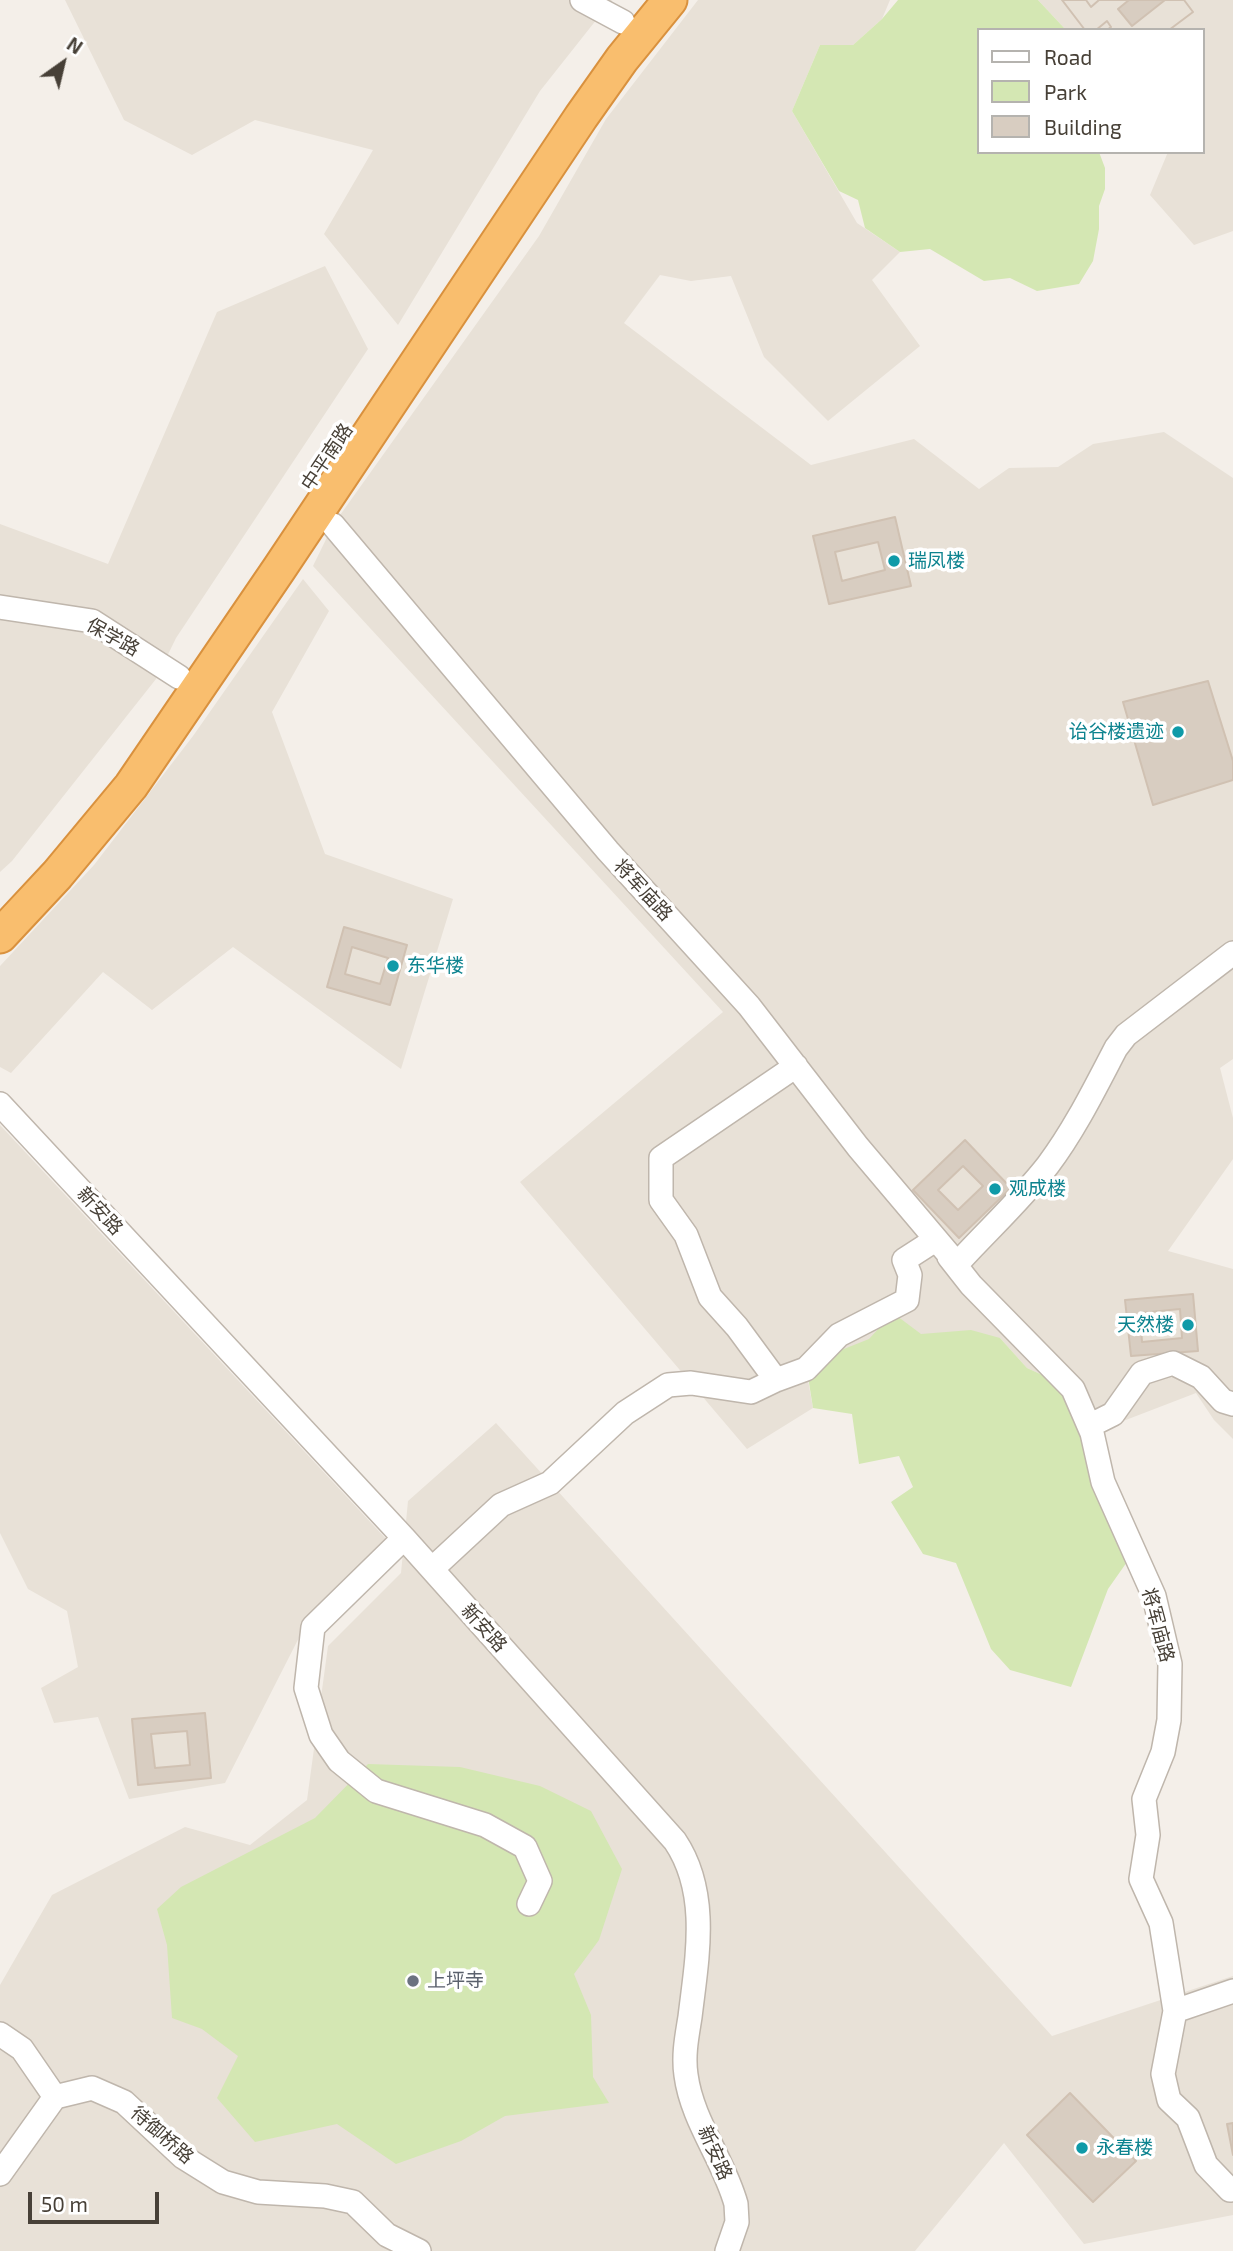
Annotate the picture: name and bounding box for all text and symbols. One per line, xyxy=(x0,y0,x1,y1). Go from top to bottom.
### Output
north arrow xyxy=(28,28,98,98)
legend xyxy=(978,28,1205,154)
text: N xyxy=(63,32,87,59)
text: Road xyxy=(1044,44,1092,69)
text: Park xyxy=(1044,79,1087,104)
text: Building xyxy=(1044,114,1122,139)
street label: 中平南路 xyxy=(296,419,358,495)
place label: 瑞凤楼 xyxy=(908,550,965,572)
marker: 瑞凤楼 xyxy=(886,553,902,569)
street label: 保学路 xyxy=(83,613,143,661)
place label: 诒谷楼遗迹 xyxy=(1069,721,1164,743)
marker: 诒谷楼遗迹 xyxy=(1170,724,1186,740)
street label: 将军庙路 xyxy=(609,854,677,926)
place label: 东华楼 xyxy=(407,955,464,977)
marker: 东华楼 xyxy=(385,958,401,974)
place label: 观成楼 xyxy=(1009,1178,1066,1200)
marker: 观成楼 xyxy=(987,1181,1003,1197)
street label: 新安路 xyxy=(72,1182,128,1240)
place label: 天然楼 xyxy=(1117,1314,1174,1336)
marker: 天然楼 xyxy=(1180,1317,1196,1333)
street label: 将军庙路 xyxy=(1137,1585,1179,1665)
street label: 新安路 xyxy=(456,1599,512,1657)
place label: 上坪寺 xyxy=(427,1970,484,1992)
marker: 上坪寺 xyxy=(405,1973,421,1989)
street label: 待御桥路 xyxy=(126,2101,198,2169)
street label: 新安路 xyxy=(693,2122,737,2184)
place label: 永春楼 xyxy=(1096,2137,1153,2159)
marker: 永春楼 xyxy=(1074,2140,1090,2156)
scale bar xyxy=(32,2178,163,2222)
text: 50 m xyxy=(41,2191,88,2216)

